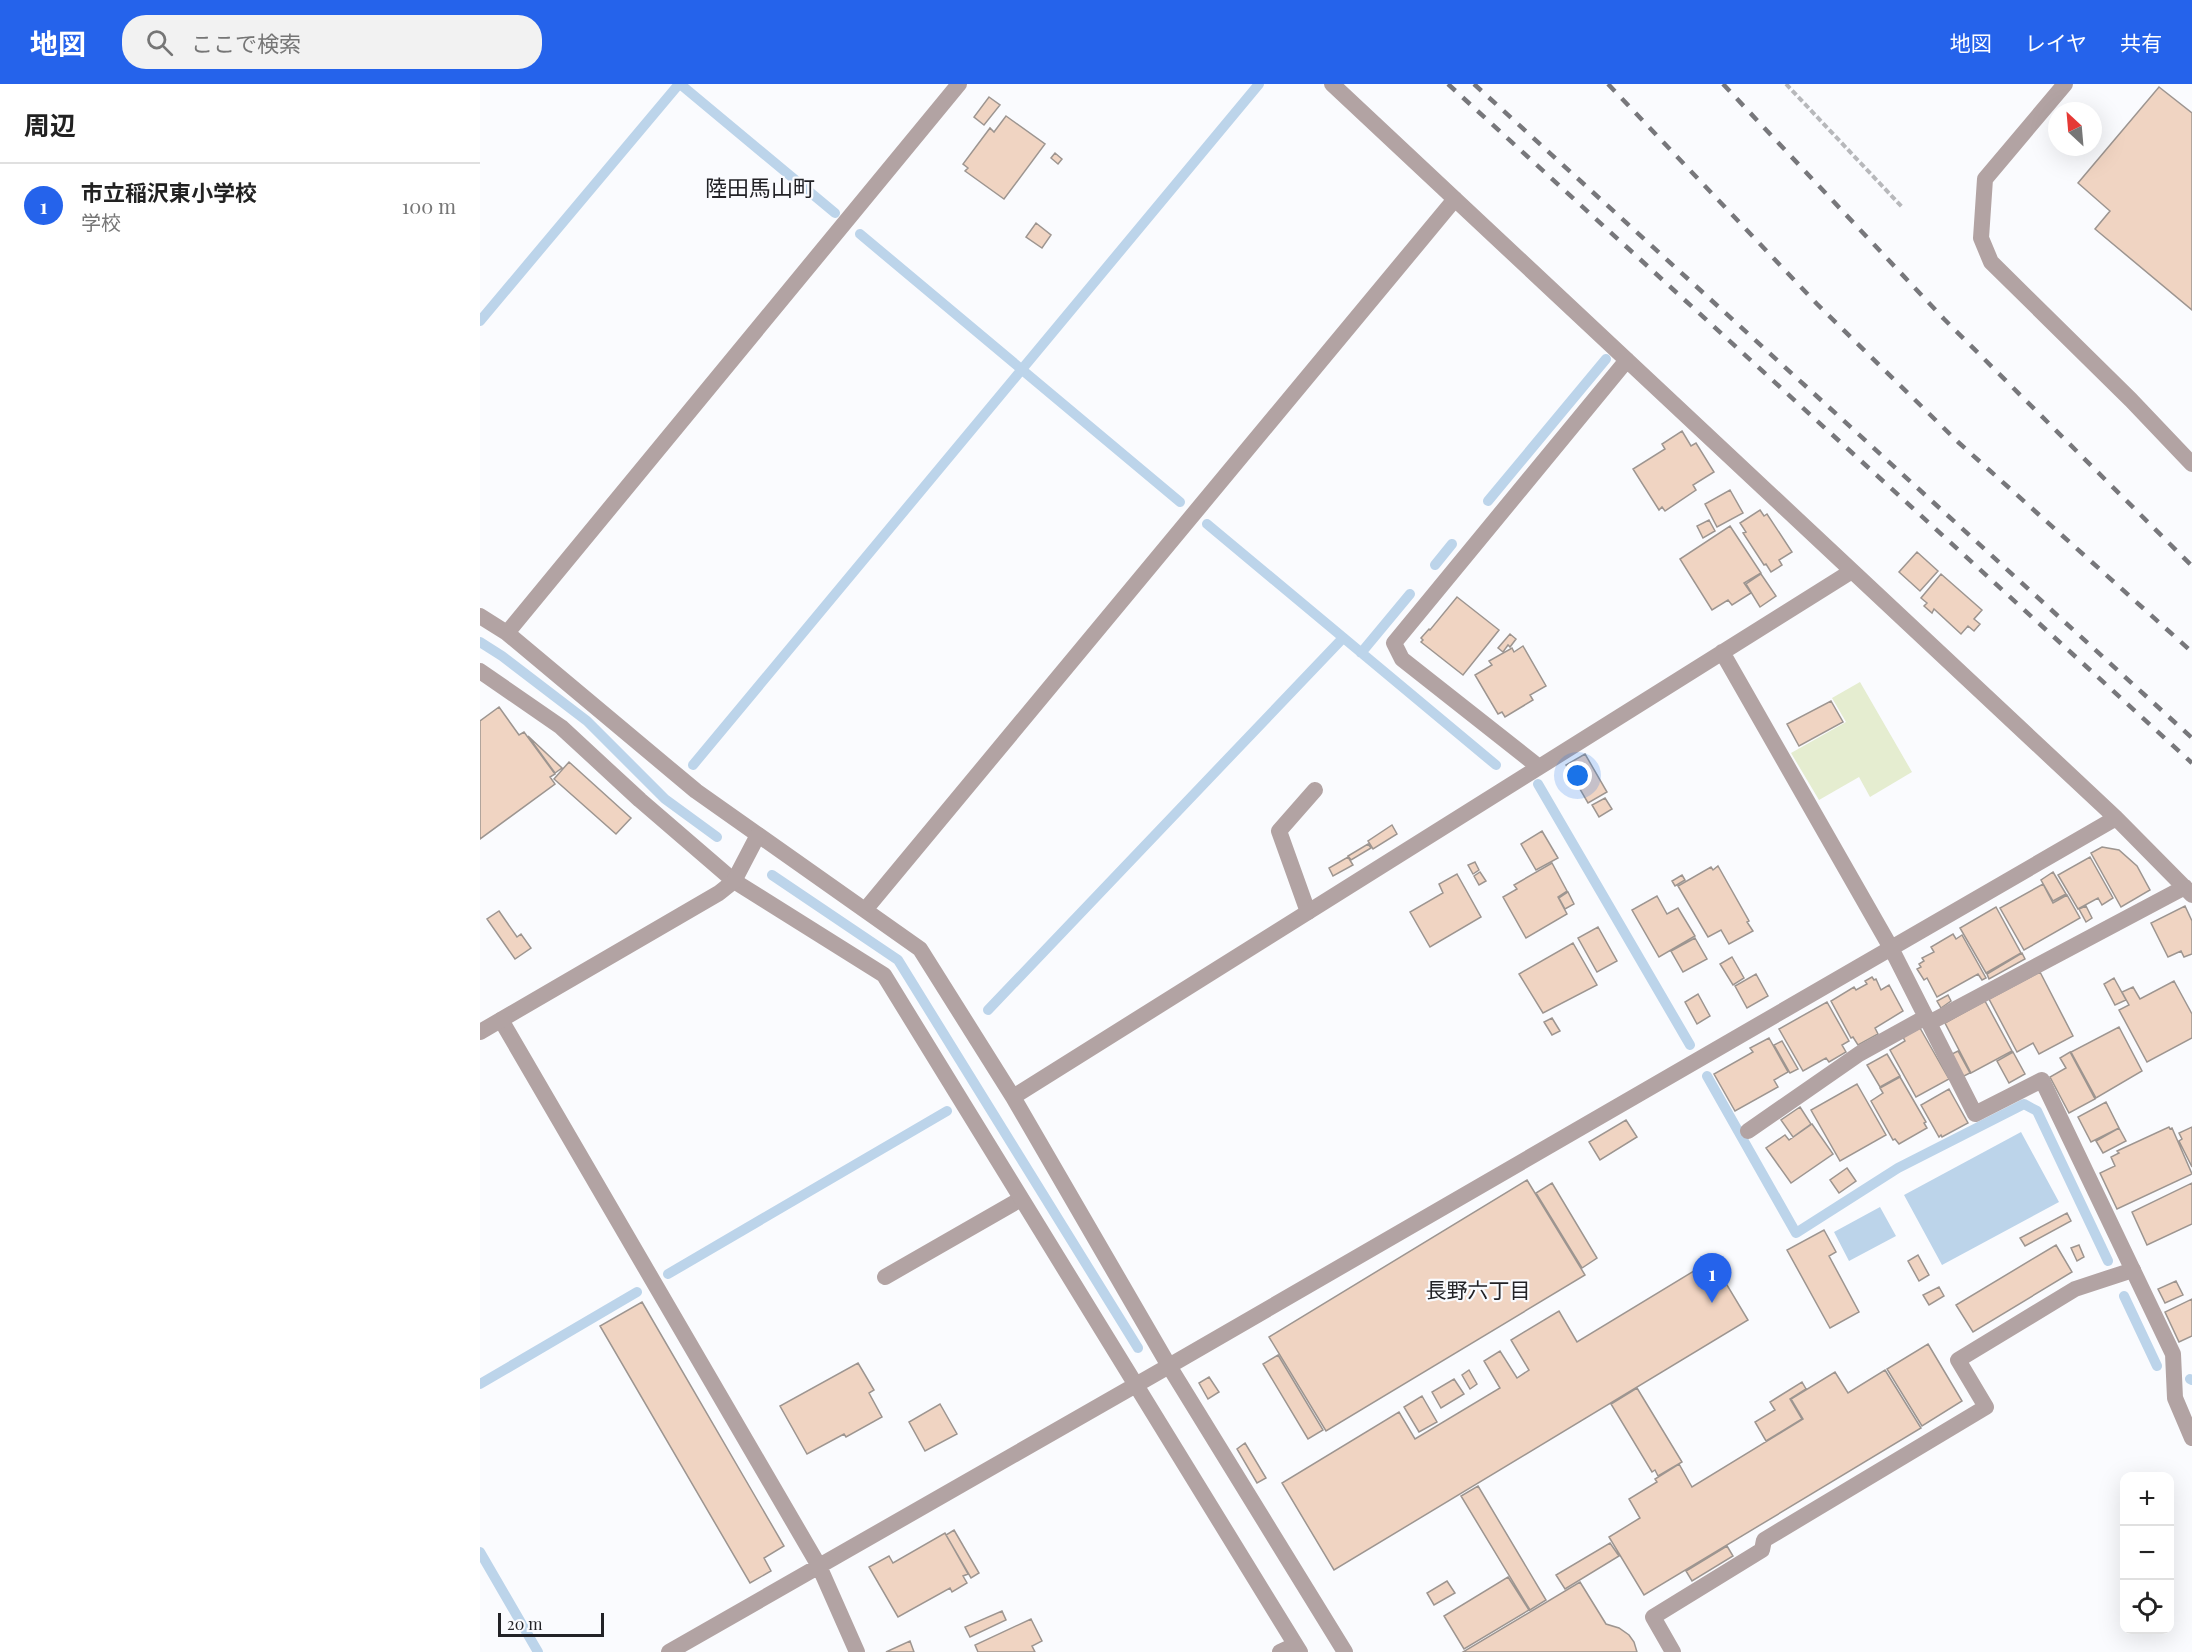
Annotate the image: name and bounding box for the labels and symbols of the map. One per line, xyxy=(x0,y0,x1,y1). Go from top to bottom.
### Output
north arrow xyxy=(2048,102,2102,156)
district label: 陸田馬山町 xyxy=(705,172,815,202)
your location xyxy=(1563,761,1592,790)
pin: 1 xyxy=(1692,1254,1732,1303)
district label: 長野六丁目 xyxy=(1426,1275,1531,1303)
scale bar xyxy=(498,1610,604,1638)

